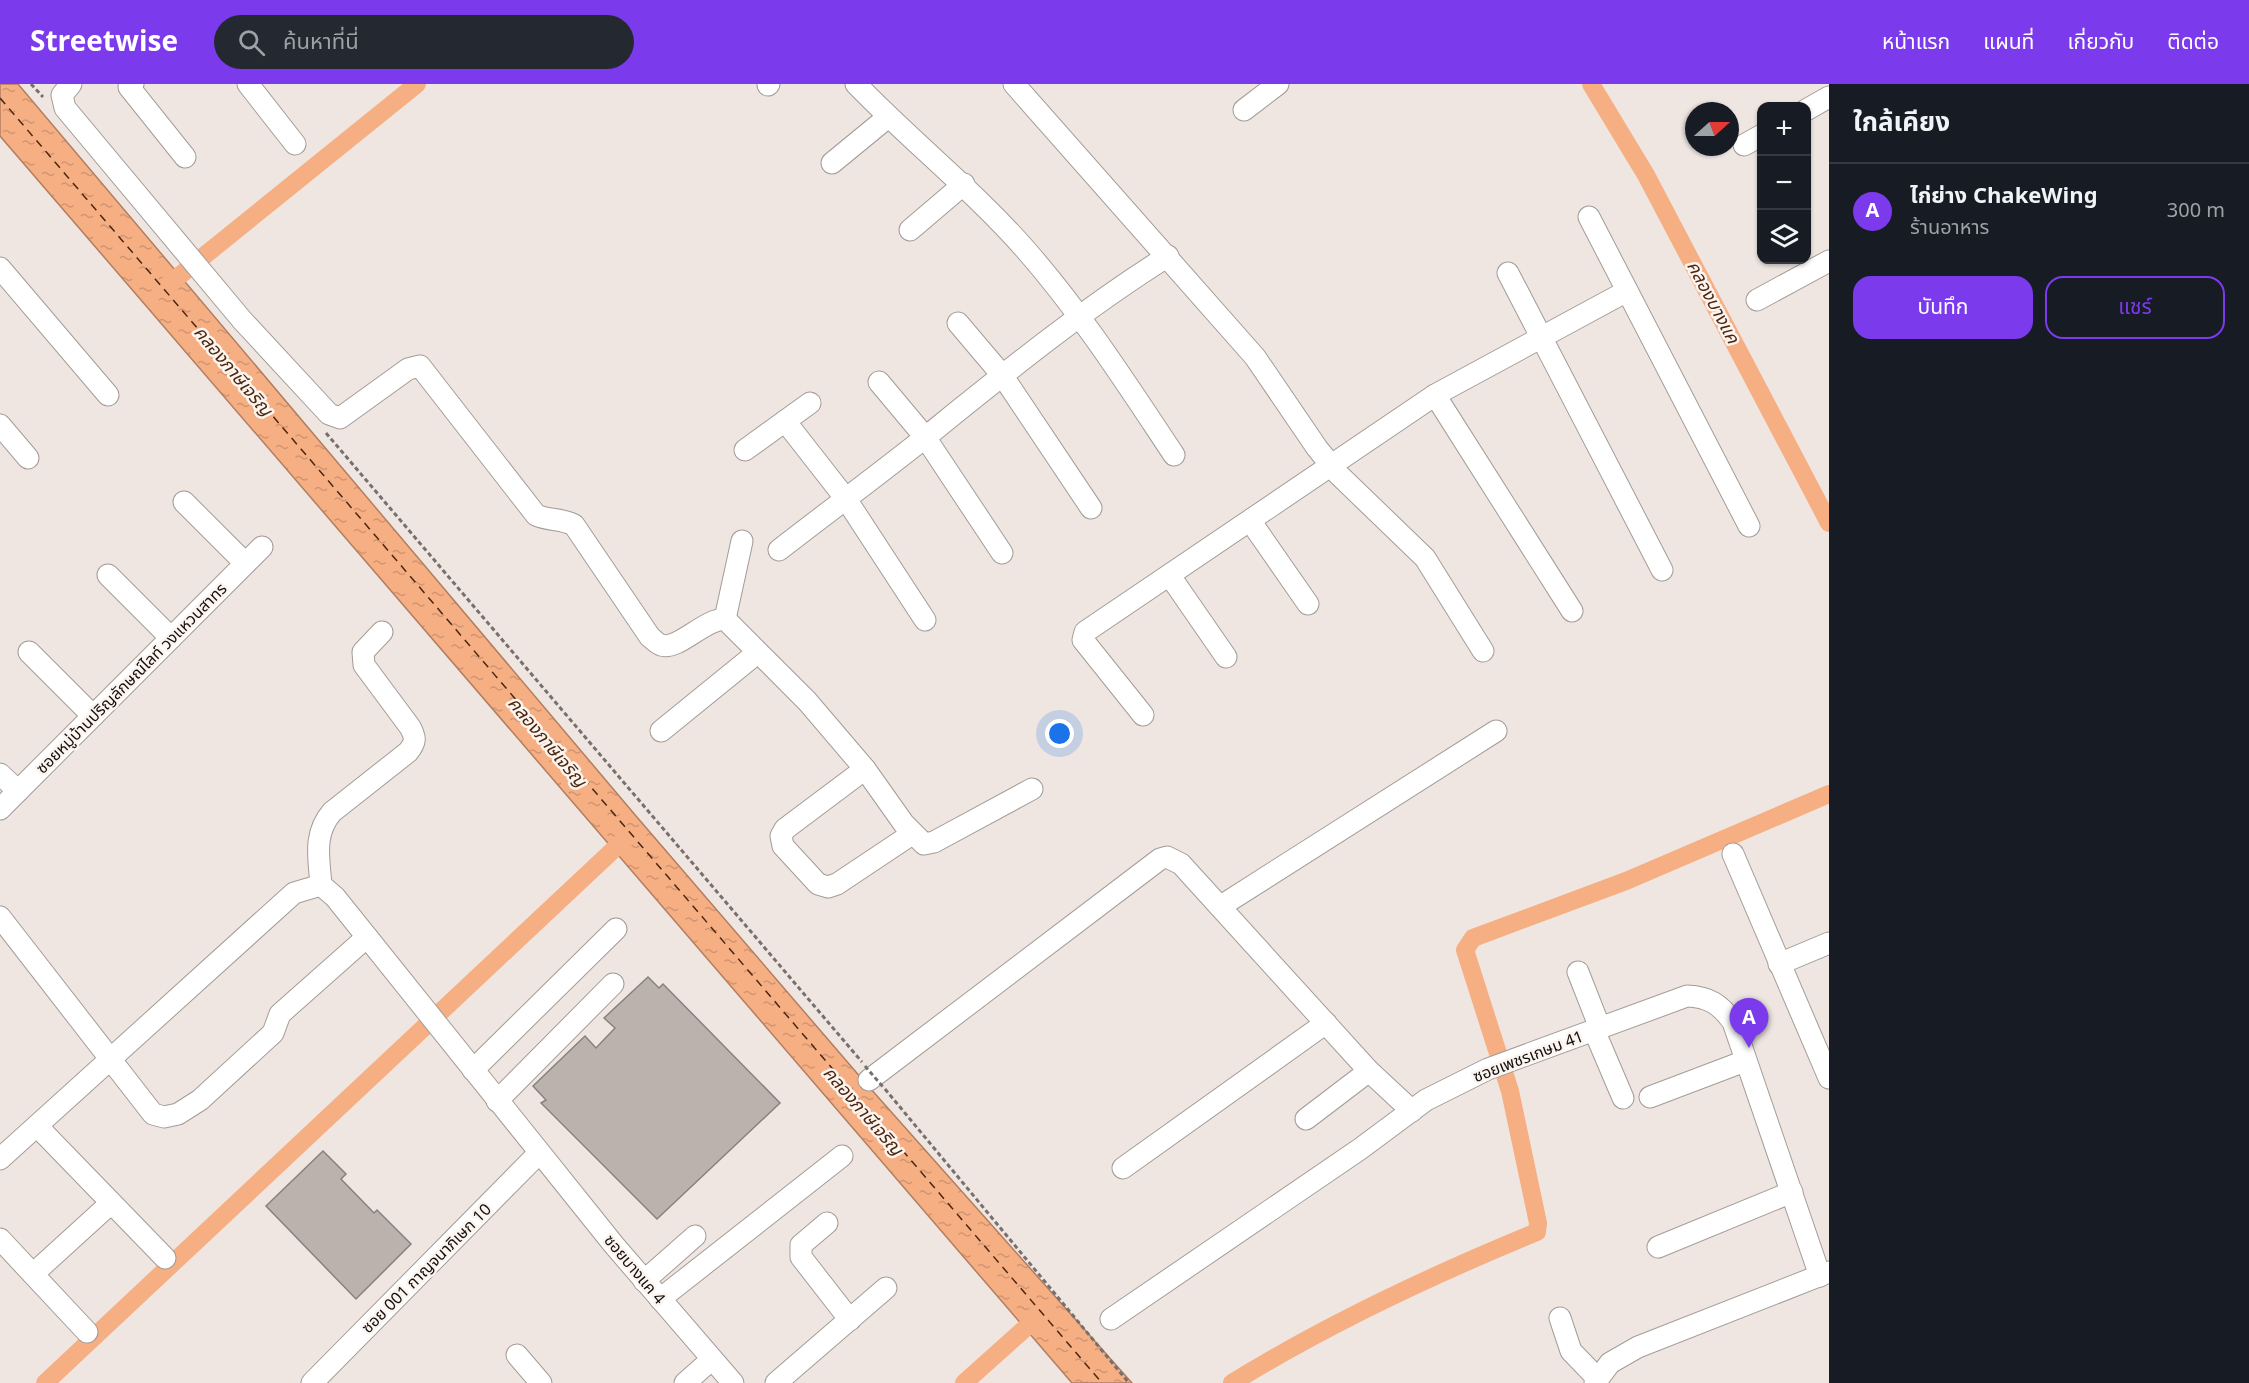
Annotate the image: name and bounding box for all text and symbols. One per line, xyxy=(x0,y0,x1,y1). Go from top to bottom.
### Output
search box xyxy=(214,15,634,69)
text: Streetwise xyxy=(30,21,178,64)
icon: search xyxy=(235,26,268,59)
text: ค้นหาที่นี่ xyxy=(283,26,359,59)
text: หน้าแรก xyxy=(1882,27,1950,58)
text: แผนที่ xyxy=(1983,27,2034,58)
text: เกี่ยวกับ xyxy=(2067,27,2134,58)
text: ติดต่อ xyxy=(2167,27,2219,58)
north arrow xyxy=(1685,102,1739,156)
map controls xyxy=(1757,102,1811,264)
button: + xyxy=(1757,102,1811,156)
text: ใกล้เคียง xyxy=(1853,103,1950,143)
button: − xyxy=(1757,156,1811,210)
text: ไก่ย่าง ChakeWing xyxy=(1910,180,2098,213)
text: A xyxy=(1866,196,1879,226)
text: 300 m xyxy=(2167,196,2225,226)
button: layers xyxy=(1757,210,1811,264)
text: ร้านอาหาร xyxy=(1910,213,1989,243)
water label: คลองบางแค xyxy=(1679,256,1746,349)
button: บันทึก xyxy=(1853,276,2033,339)
button: แชร์ xyxy=(2045,276,2225,339)
water label: คลองภาษีเจริญ xyxy=(187,320,280,424)
street label: ซอยหมู่บ้านปริญลักษณ์ไลท์ วงแหวนสาทร xyxy=(31,577,233,780)
water label: คลองภาษีเจริญ xyxy=(501,691,594,795)
your location xyxy=(1045,719,1074,748)
pin: A xyxy=(1730,998,1768,1048)
street label: ซอยเพชรเกษม 41 xyxy=(1470,1025,1587,1089)
water label: คลองภาษีเจริญ xyxy=(816,1061,910,1163)
street label: ซอย 001 กาญจนาภิเษก 10 xyxy=(356,1198,497,1339)
street label: ซอยบางแค 4 xyxy=(598,1230,671,1310)

